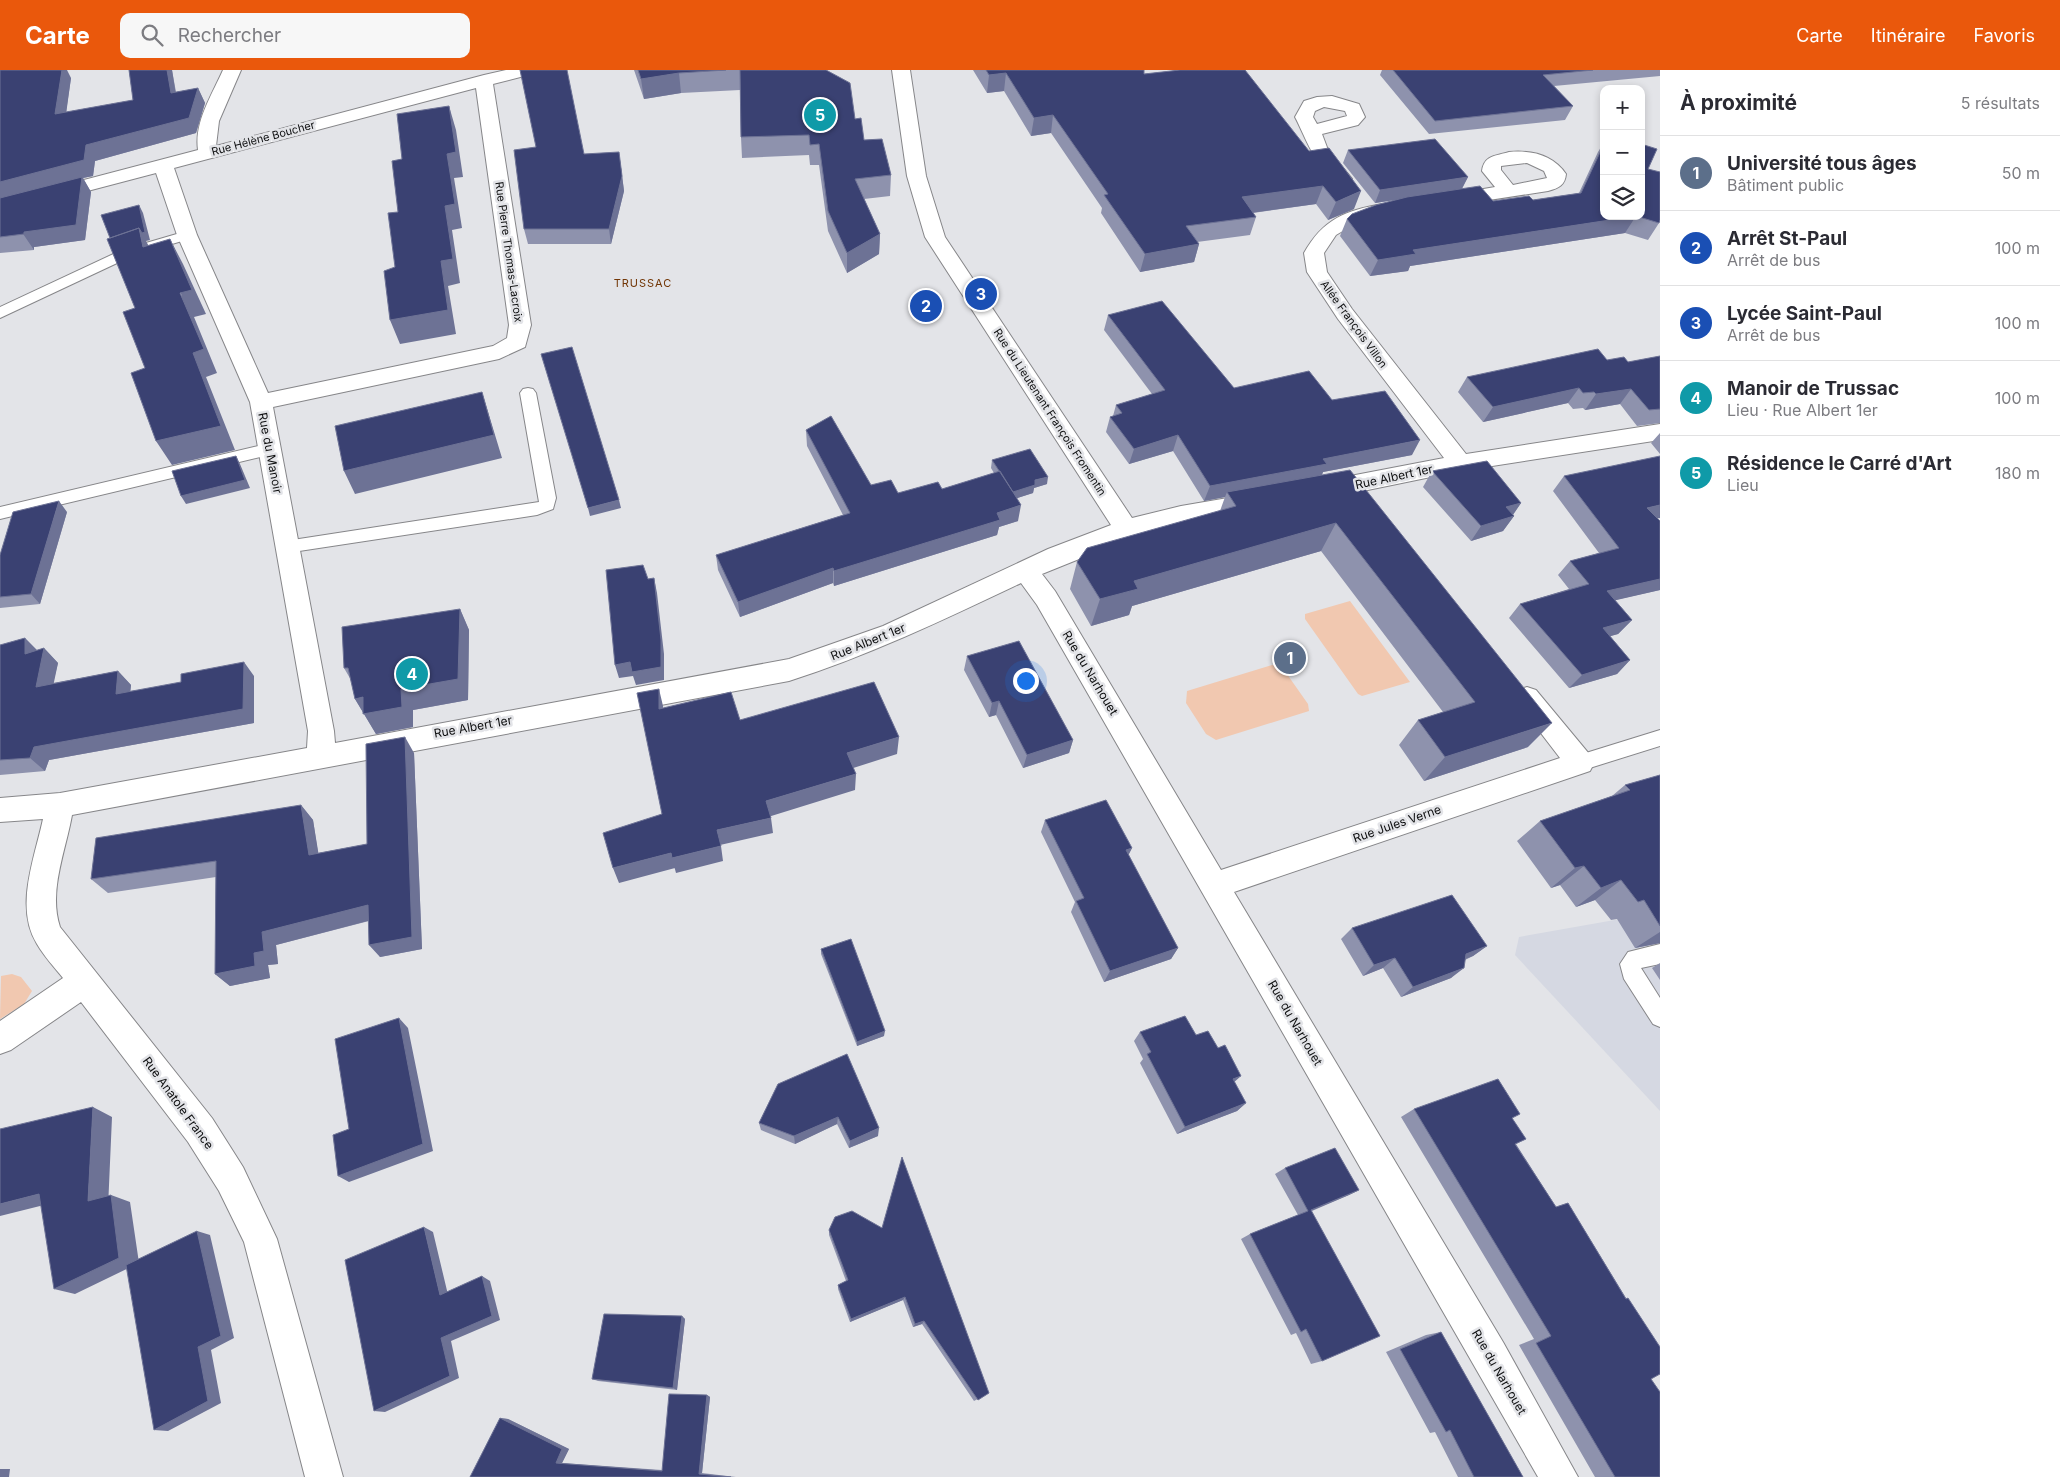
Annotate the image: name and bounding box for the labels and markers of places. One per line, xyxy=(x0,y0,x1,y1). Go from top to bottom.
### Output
pin: 5 xyxy=(804,96,836,134)
pin: 3 xyxy=(965,275,997,313)
pin: 2 xyxy=(910,287,942,325)
pin: 1 xyxy=(1274,639,1306,677)
pin: 4 xyxy=(396,655,428,693)

